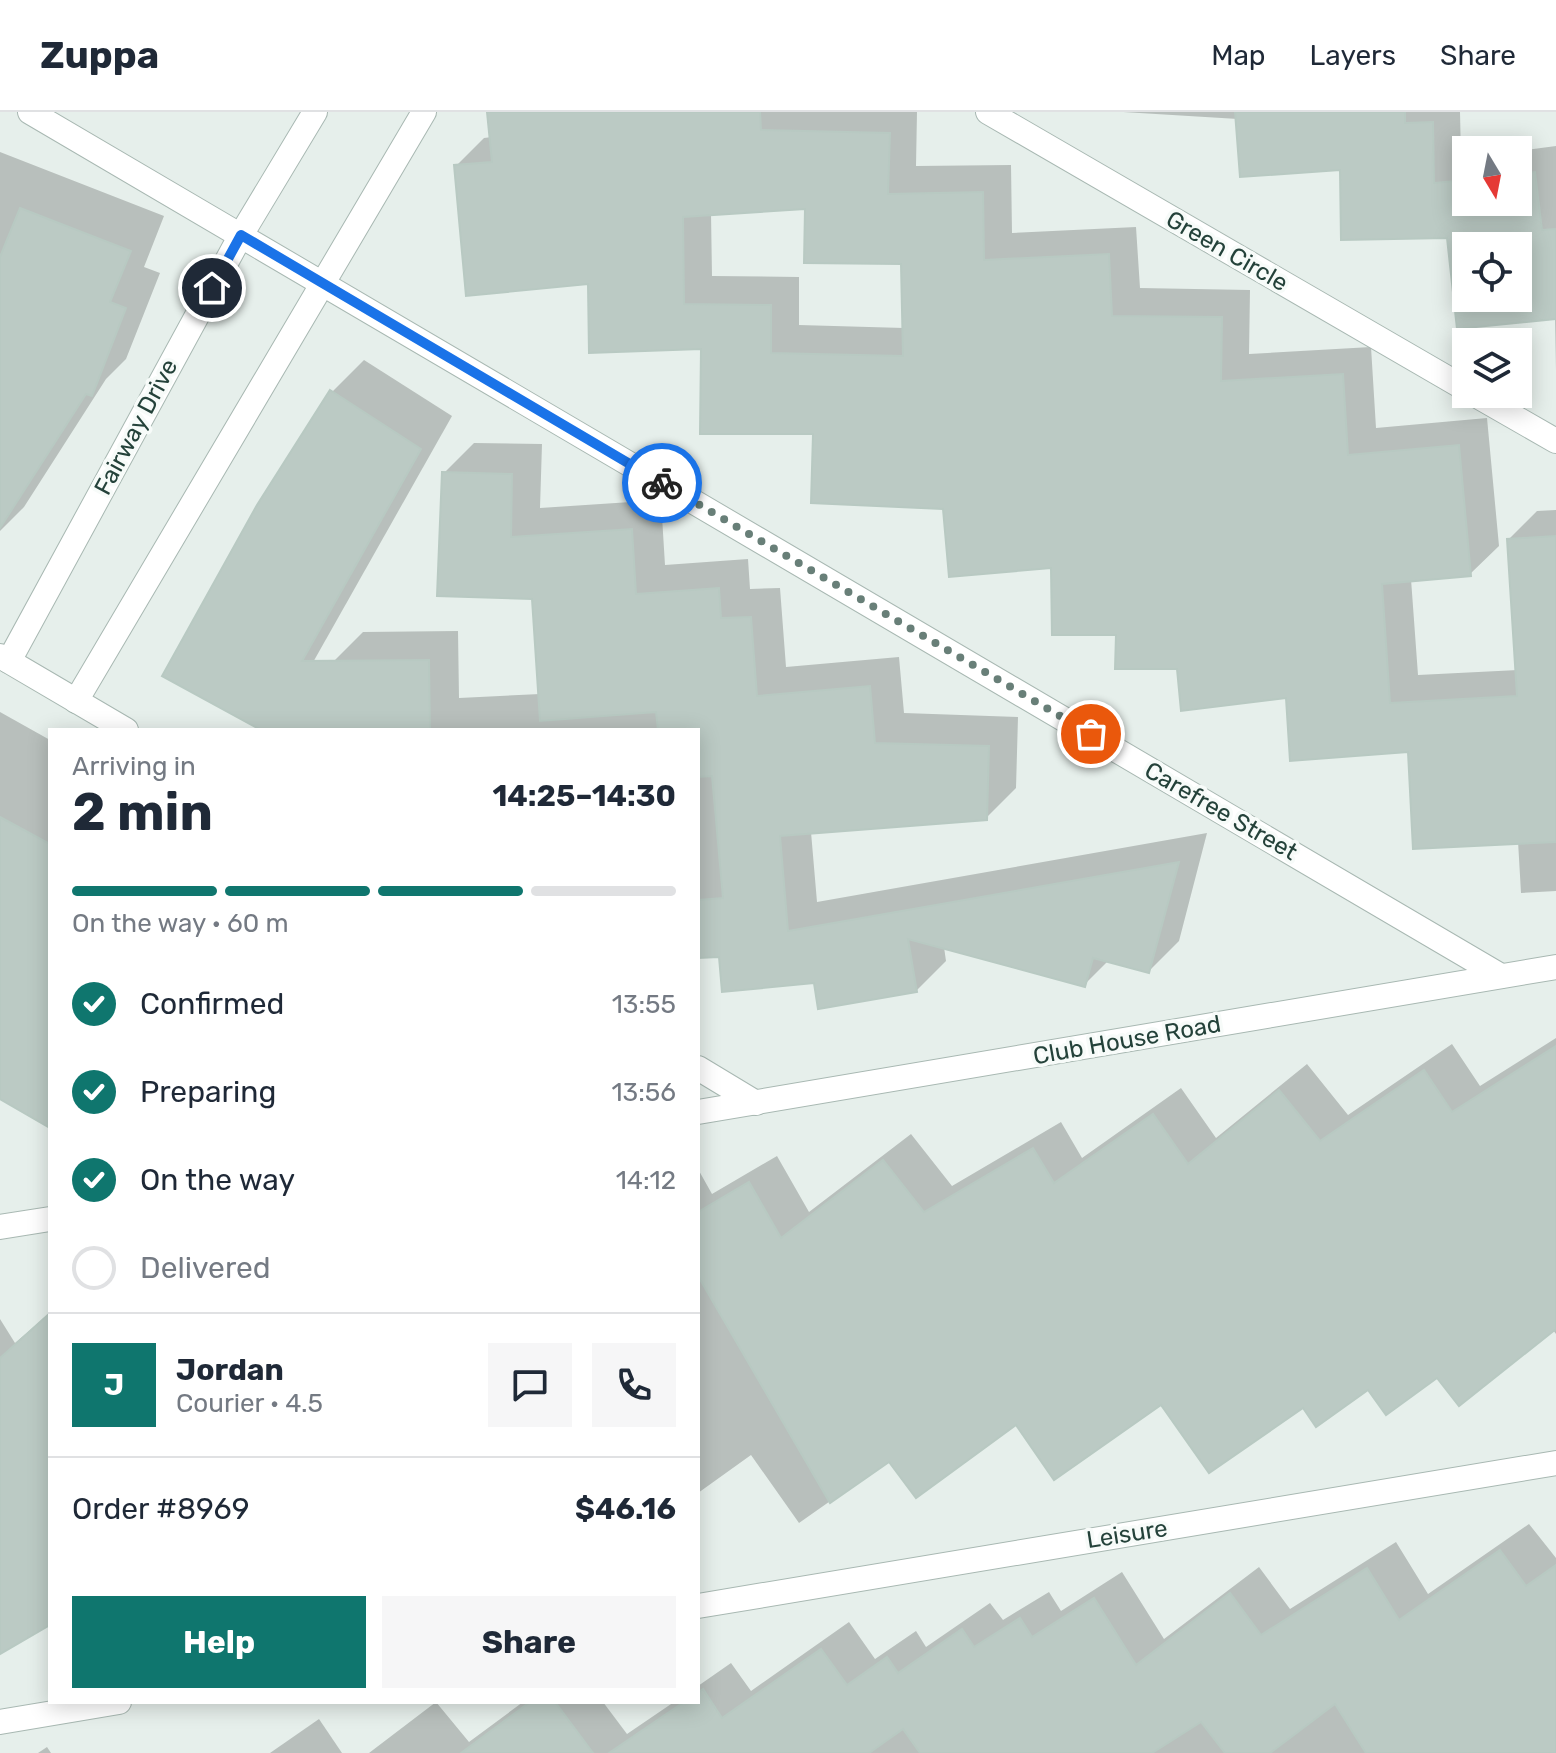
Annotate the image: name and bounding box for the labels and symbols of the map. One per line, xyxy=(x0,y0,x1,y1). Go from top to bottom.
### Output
north arrow xyxy=(1452,136,1532,216)
street label: Green Circle xyxy=(1161,205,1293,297)
pin xyxy=(178,254,246,322)
street label: Fairway Drive xyxy=(89,354,183,500)
courier xyxy=(622,443,702,523)
pin xyxy=(1057,700,1125,768)
street label: Carefree Street xyxy=(1140,756,1302,866)
street label: Club House Road xyxy=(1031,1010,1223,1070)
street label: Leisure xyxy=(1085,1514,1169,1554)

